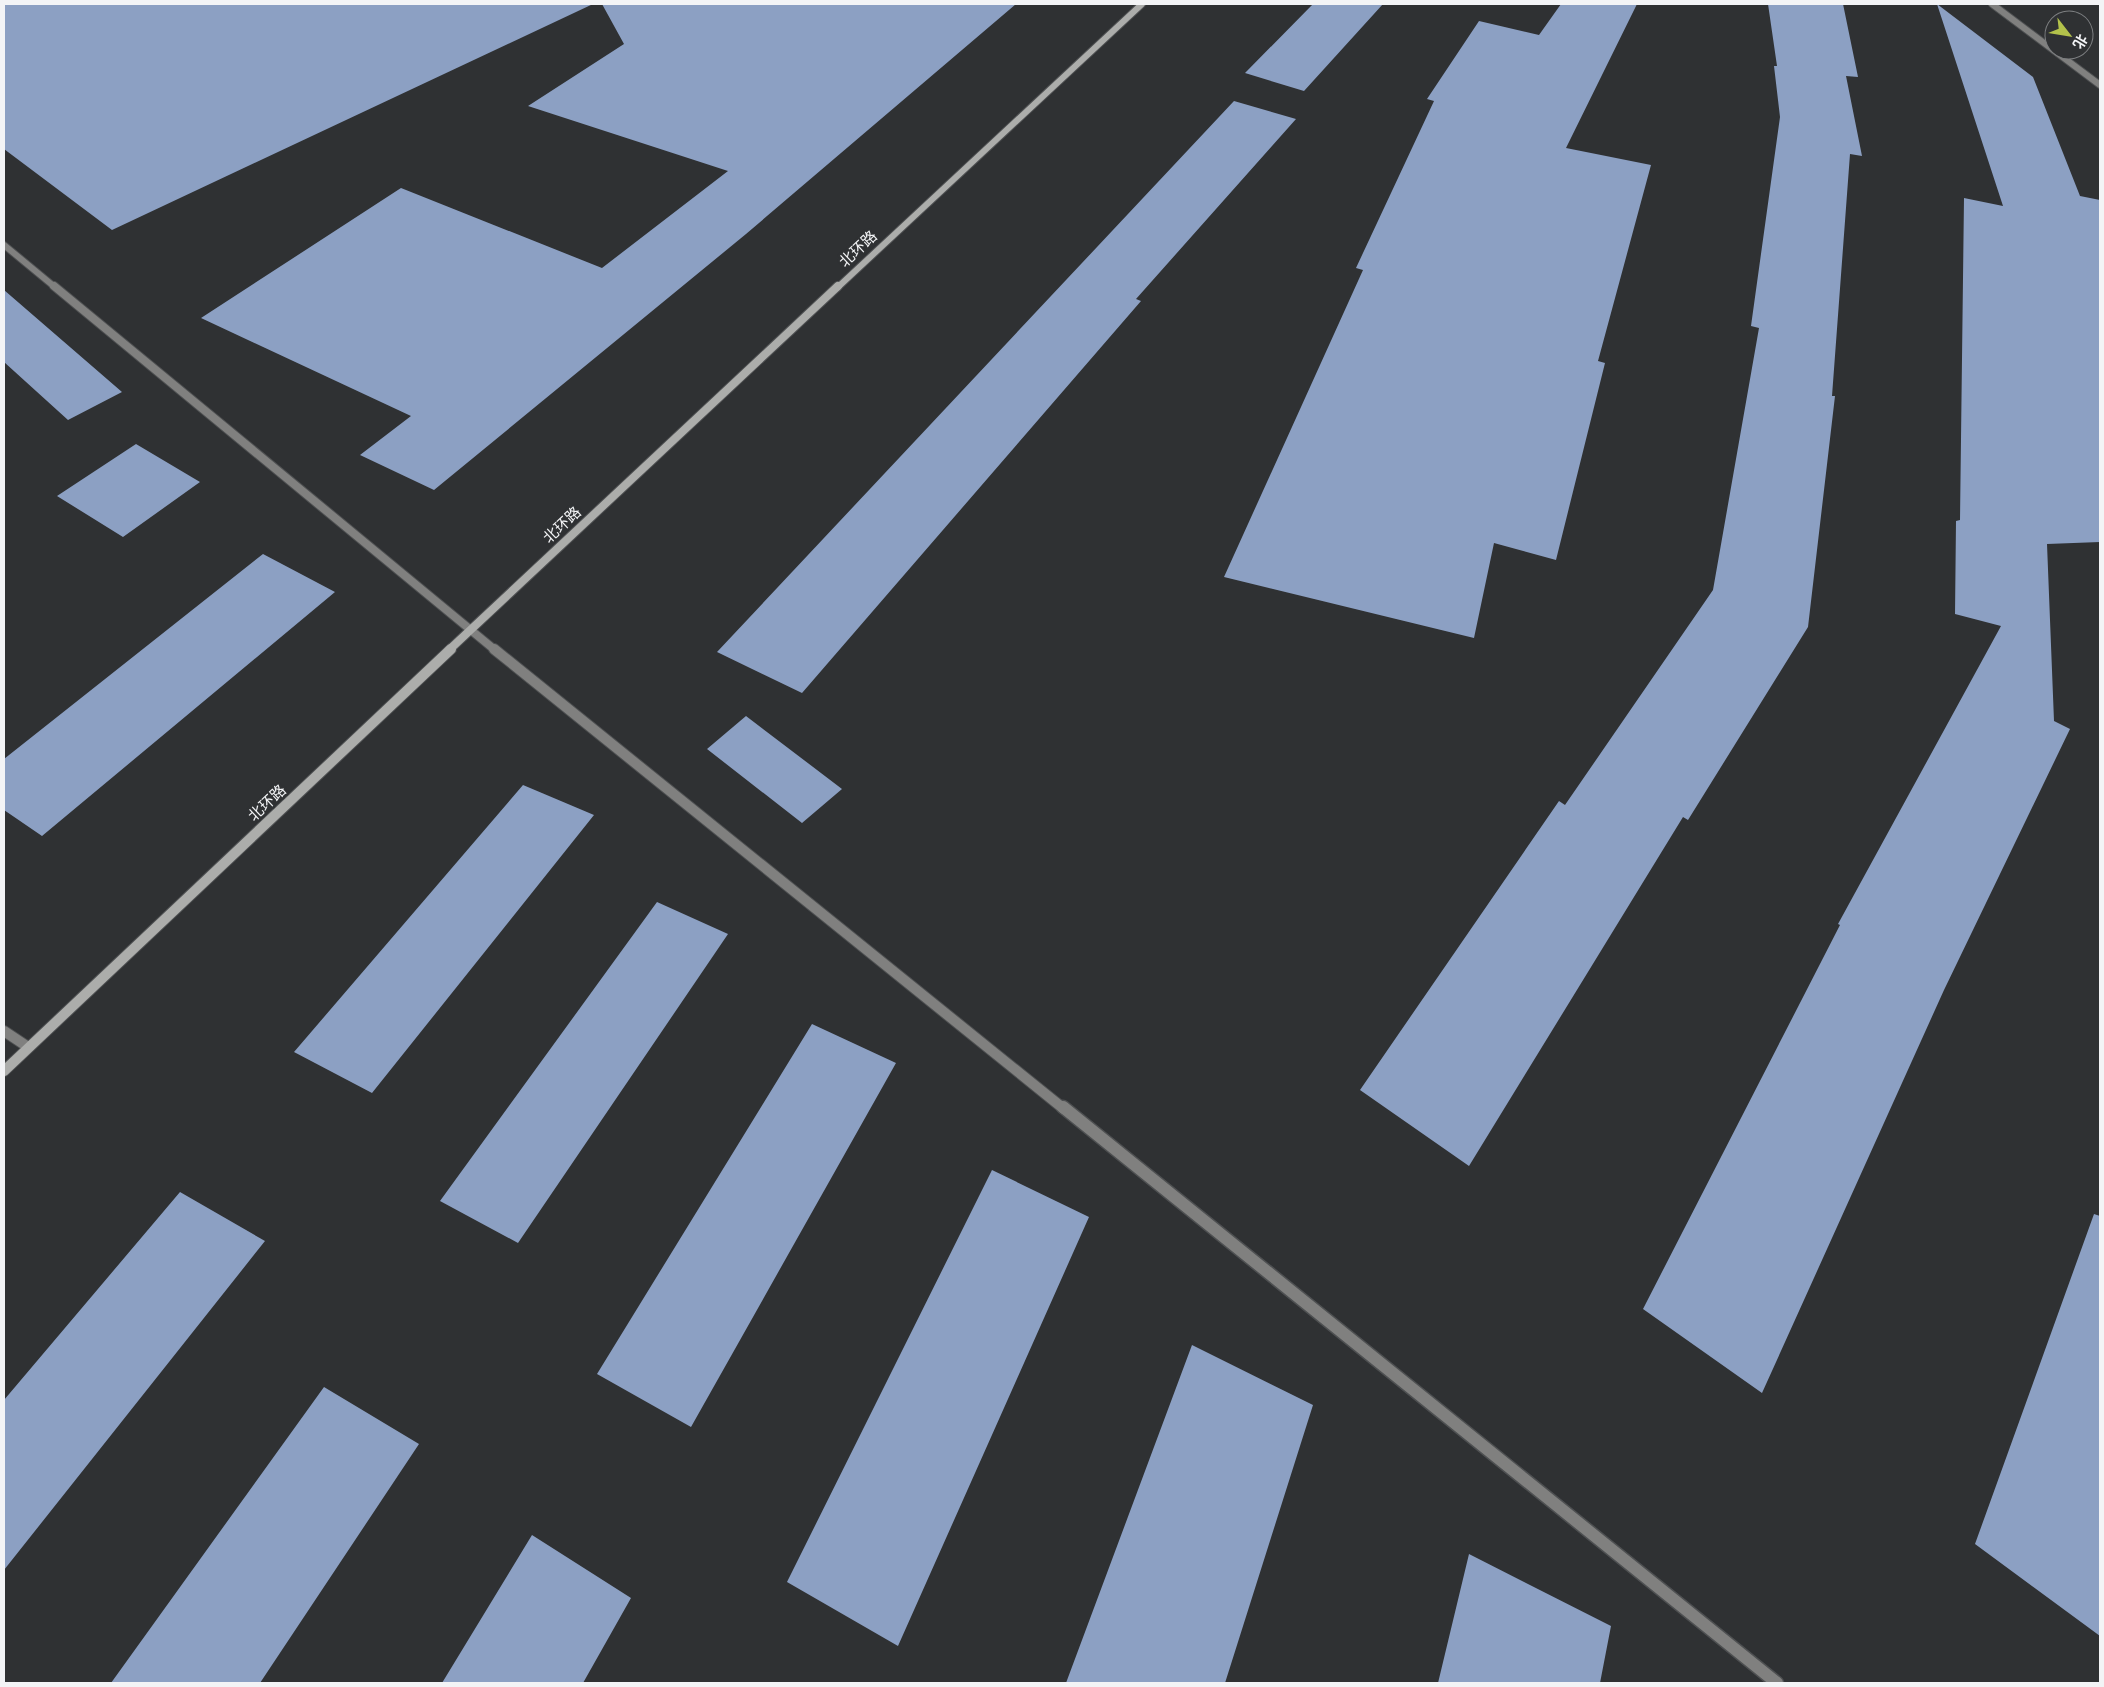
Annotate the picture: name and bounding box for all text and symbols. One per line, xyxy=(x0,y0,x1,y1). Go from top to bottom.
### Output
north arrow xyxy=(2044,10,2094,60)
text: 北 xyxy=(2070,32,2091,52)
street label: 北环路 xyxy=(835,227,881,271)
street label: 北环路 xyxy=(539,503,585,547)
street label: 北环路 xyxy=(244,781,290,825)

